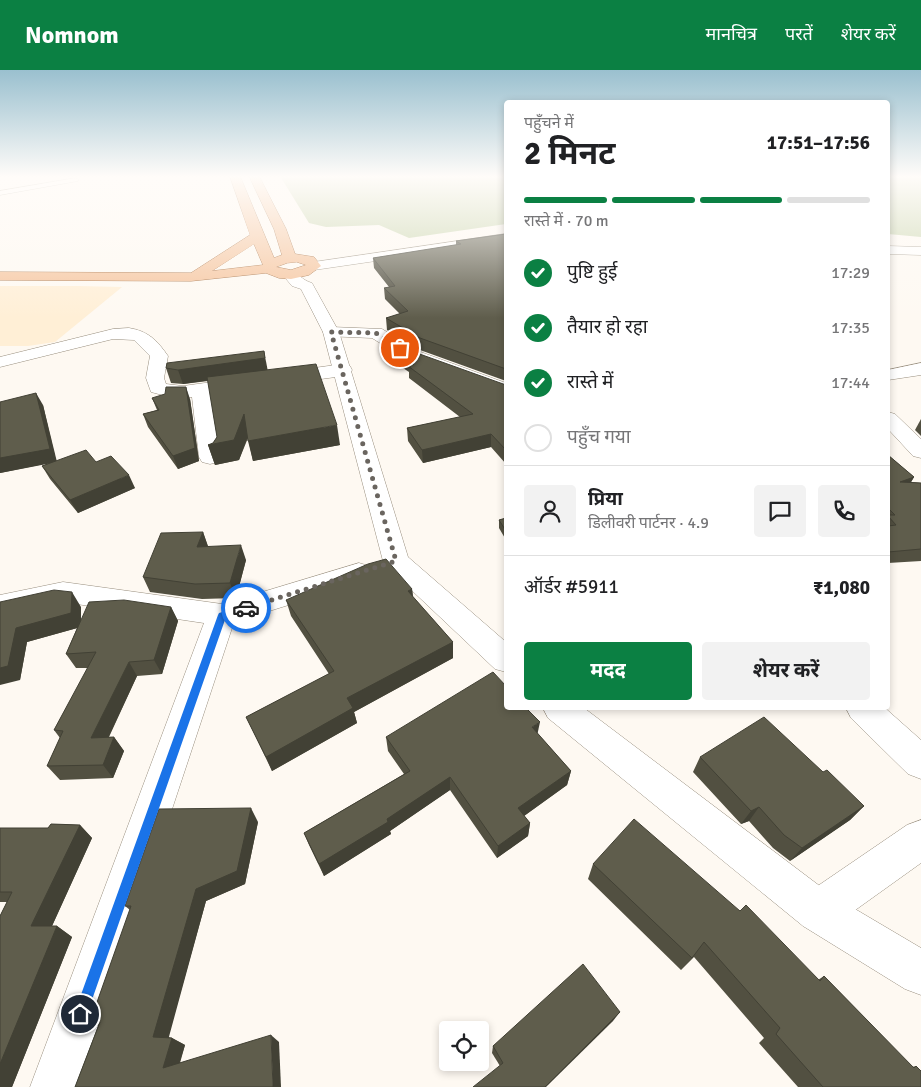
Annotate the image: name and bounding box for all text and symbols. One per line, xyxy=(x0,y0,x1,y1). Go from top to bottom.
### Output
text: Nomnom xyxy=(25,20,119,50)
text: मानचित्र xyxy=(705,23,757,45)
text: परतें xyxy=(785,23,813,45)
text: शेयर करें xyxy=(841,23,896,45)
text: पहुँचने में xyxy=(524,113,574,133)
text: 17:51–17:56 xyxy=(767,131,870,155)
text: 2 मिनट xyxy=(524,134,616,173)
text: रास्ते में · 70 m xyxy=(524,211,609,231)
icon: check xyxy=(524,259,552,287)
text: पुष्टि हुई xyxy=(567,260,617,284)
text: 17:29 xyxy=(831,263,870,283)
icon: check xyxy=(524,314,552,342)
text: तैयार हो रहा xyxy=(567,315,648,339)
text: 17:35 xyxy=(831,318,870,338)
pin xyxy=(379,327,421,369)
icon: bag xyxy=(386,334,414,362)
icon: check xyxy=(524,369,552,397)
text: रास्ते में xyxy=(567,370,613,394)
text: 17:44 xyxy=(831,373,870,393)
text: पहुँच गया xyxy=(567,425,631,449)
button: person xyxy=(524,485,576,537)
button: chat xyxy=(754,485,806,537)
button: phone xyxy=(818,485,870,537)
text: प्रिया xyxy=(588,487,623,511)
text: डिलीवरी पार्टनर · 4.9 xyxy=(588,513,709,533)
text: ऑर्डर #5911 xyxy=(524,575,619,599)
text: ₹1,080 xyxy=(813,576,870,600)
courier xyxy=(221,583,271,633)
icon: car xyxy=(232,594,260,622)
button: मदद xyxy=(524,642,692,700)
button: शेयर करें xyxy=(702,642,870,700)
pin xyxy=(59,993,101,1035)
icon: home xyxy=(66,1000,94,1028)
map controls xyxy=(439,1021,489,1071)
button: locate xyxy=(439,1021,489,1071)

